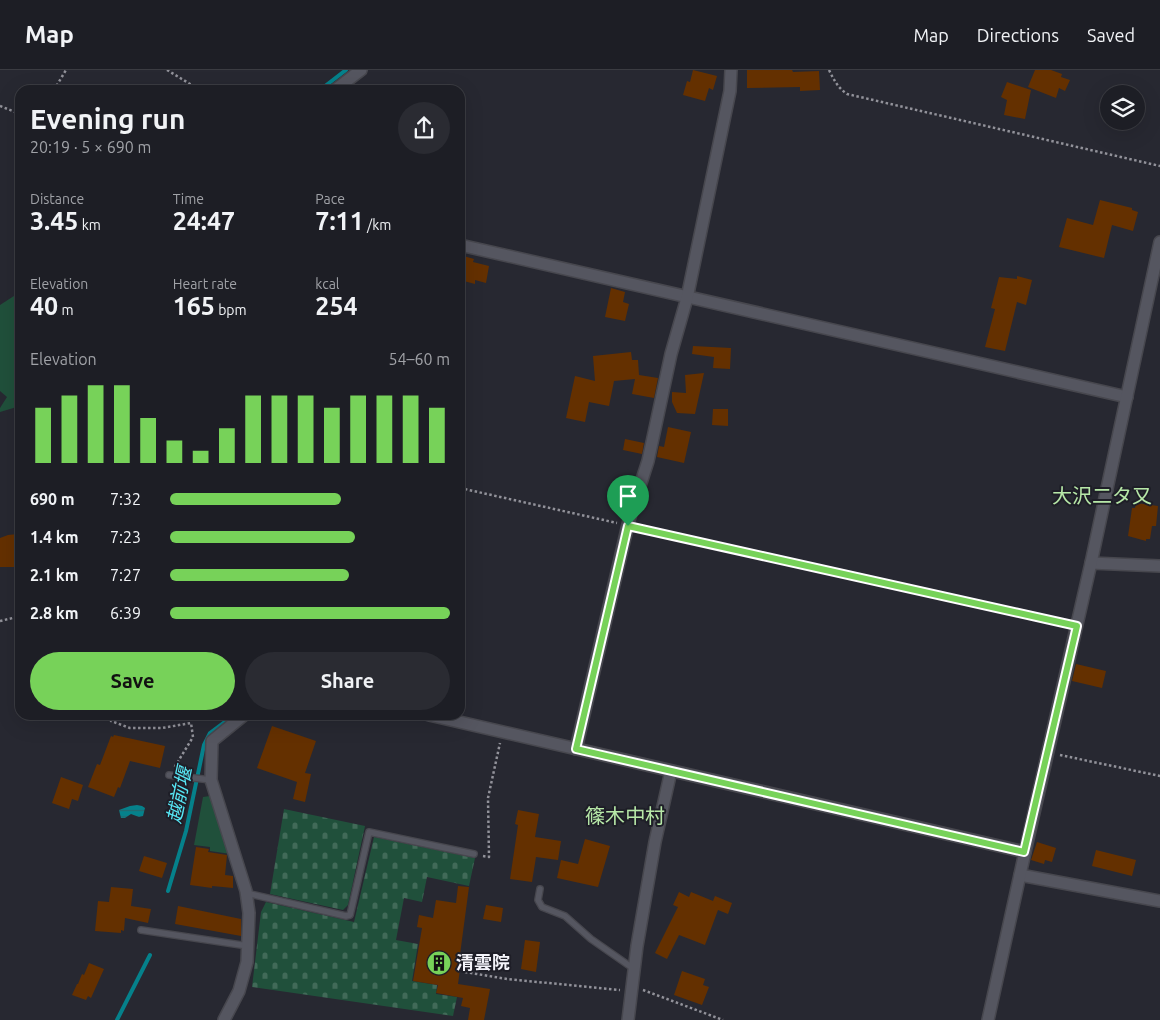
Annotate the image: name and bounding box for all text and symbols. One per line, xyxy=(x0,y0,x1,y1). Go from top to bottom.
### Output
text: Map xyxy=(25,21,74,48)
text: Map xyxy=(913,25,949,45)
text: Directions xyxy=(977,25,1059,45)
text: Saved xyxy=(1087,25,1135,45)
map controls xyxy=(1100,85,1145,130)
button: layers xyxy=(1100,85,1145,130)
button: share xyxy=(398,102,450,154)
text: Evening run xyxy=(30,103,185,134)
text: 20:19 · 5 × 690 m xyxy=(30,138,151,156)
text: Distance xyxy=(30,191,84,207)
text: Time xyxy=(173,191,204,207)
text: Pace xyxy=(315,191,345,207)
text: 3.45 xyxy=(30,207,78,235)
text: 24:47 xyxy=(173,207,235,235)
text: 7:11 xyxy=(315,207,364,235)
text: km xyxy=(78,217,101,233)
text: /km xyxy=(364,217,391,233)
text: Elevation xyxy=(30,276,88,292)
text: Heart rate xyxy=(173,276,237,292)
text: kcal xyxy=(315,276,340,292)
text: 40 xyxy=(30,292,58,320)
text: 165 xyxy=(173,292,215,320)
text: 254 xyxy=(315,292,358,320)
text: m xyxy=(58,302,74,318)
text: bpm xyxy=(215,302,247,318)
text: Elevation xyxy=(30,350,97,368)
text: 54–60 m xyxy=(388,350,450,368)
pin xyxy=(607,475,649,526)
icon: arrive xyxy=(614,482,642,510)
district label: 大沢二タ又 xyxy=(1052,484,1152,507)
text: 690 m xyxy=(30,490,75,508)
text: 7:32 xyxy=(110,490,141,508)
text: 1.4 km xyxy=(30,528,79,546)
text: 7:23 xyxy=(110,528,141,546)
text: 2.1 km xyxy=(30,566,79,584)
text: 7:27 xyxy=(110,566,141,584)
text: 2.8 km xyxy=(30,604,79,622)
text: 6:39 xyxy=(110,604,141,622)
button: Save xyxy=(30,652,235,710)
button: Share xyxy=(245,652,450,710)
water label: 越前堰 xyxy=(162,762,196,825)
district label: 篠木中村 xyxy=(585,804,665,827)
building icon: 清雲院 xyxy=(426,950,452,976)
place label: 清雲院 xyxy=(456,952,510,972)

